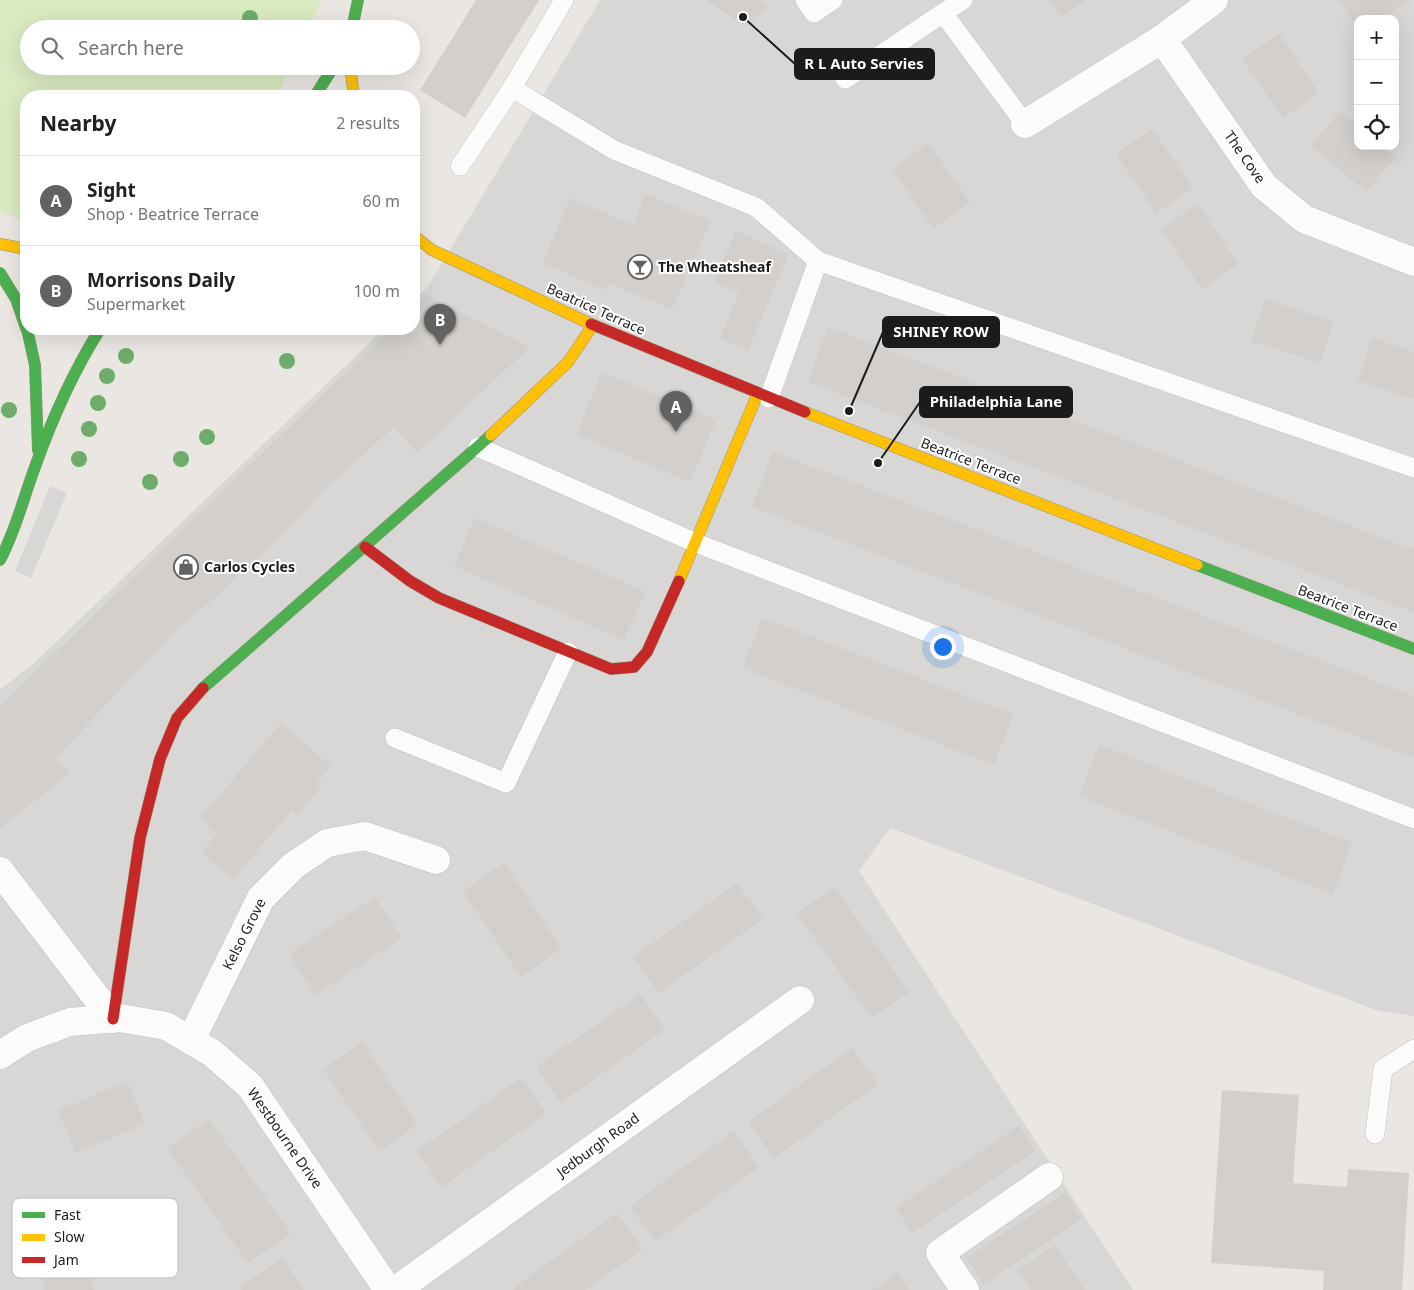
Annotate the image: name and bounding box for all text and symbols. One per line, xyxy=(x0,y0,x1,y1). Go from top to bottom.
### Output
map controls xyxy=(1354,15,1399,150)
button: + xyxy=(1354,15,1399,60)
search box xyxy=(20,20,420,75)
icon: search xyxy=(38,34,66,62)
text: Search here xyxy=(78,35,184,61)
callout: R L Auto Servies xyxy=(795,49,934,79)
text: R L Auto Servies xyxy=(804,53,924,73)
button: − xyxy=(1354,60,1399,105)
button: locate xyxy=(1354,105,1399,150)
text: Nearby xyxy=(40,109,116,137)
text: 2 results xyxy=(336,112,400,134)
street label: The Cove xyxy=(1220,127,1270,187)
text: Sight xyxy=(87,177,136,203)
text: A xyxy=(50,190,62,212)
text: 60 m xyxy=(363,190,400,212)
text: Shop · Beatrice Terrace xyxy=(87,203,259,225)
bar icon: The Wheatsheaf xyxy=(627,254,653,280)
place label: The Wheatsheaf xyxy=(658,257,773,276)
text: Morrisons Daily xyxy=(87,267,235,293)
street label: Beatrice Terrace xyxy=(544,278,649,339)
text: B xyxy=(51,280,61,302)
text: 100 m xyxy=(353,280,400,302)
text: Supermarket xyxy=(87,293,185,315)
pin: B xyxy=(424,304,456,345)
callout: SHINEY ROW xyxy=(883,317,999,347)
text: SHINEY ROW xyxy=(893,321,989,341)
callout: Philadelphia Lane xyxy=(920,387,1072,417)
pin: A xyxy=(660,391,692,432)
text: Philadelphia Lane xyxy=(930,391,1062,411)
street label: Beatrice Terrace xyxy=(918,433,1024,488)
shop icon: Carlos Cycles xyxy=(173,554,199,580)
place label: Carlos Cycles xyxy=(204,557,295,576)
street label: Beatrice Terrace xyxy=(1295,580,1401,635)
your location xyxy=(930,634,956,660)
street label: Kelso Grove xyxy=(217,895,270,973)
street label: Westbourne Drive xyxy=(244,1084,327,1192)
street label: Jedburgh Road xyxy=(551,1108,643,1182)
legend xyxy=(12,1198,178,1278)
text: Fast xyxy=(54,1205,81,1224)
text: Slow xyxy=(54,1227,85,1246)
text: Jam xyxy=(52,1250,79,1269)

